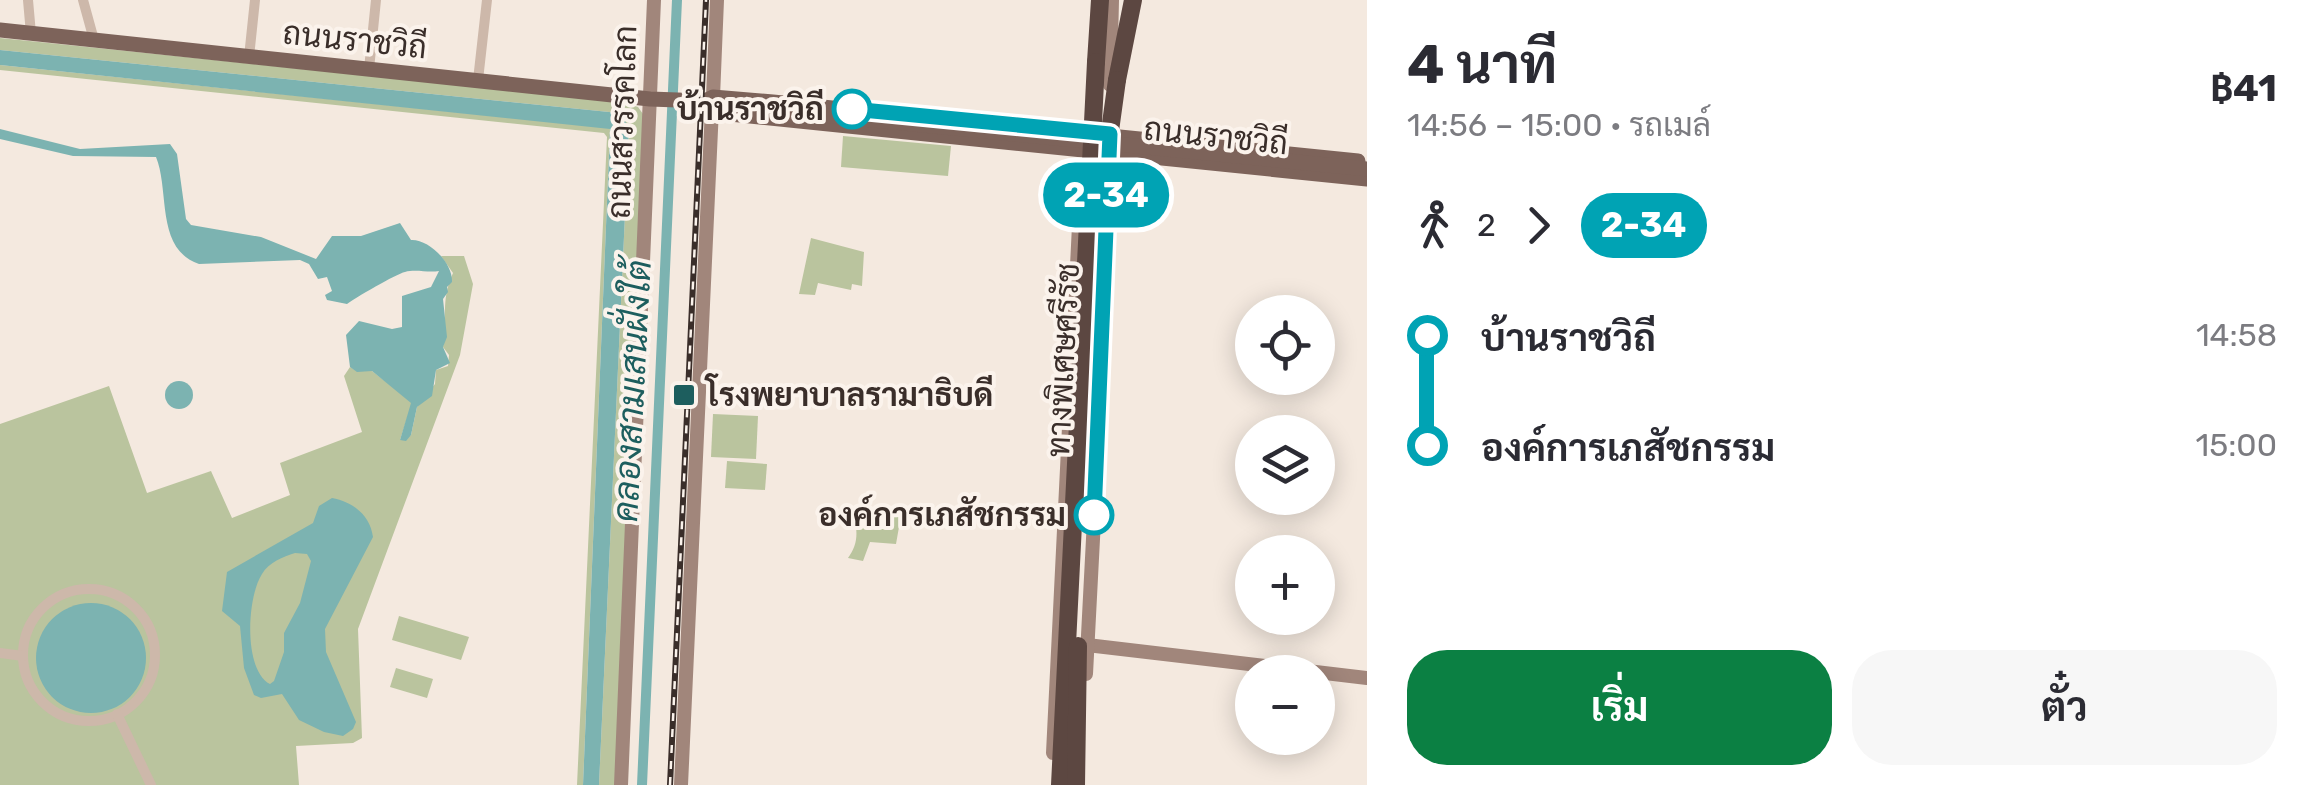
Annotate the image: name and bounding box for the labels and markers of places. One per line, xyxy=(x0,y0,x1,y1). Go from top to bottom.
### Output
place label: บ้านราชวิถี xyxy=(677,89,824,128)
marker: บ้านราชวิถี xyxy=(833,90,871,128)
place label: โรงพยาบาลรามาธิบดี xyxy=(704,373,993,414)
marker: โรงพยาบาลรามาธิบดี xyxy=(671,382,697,408)
place label: องค์การเภสัชกรรม xyxy=(818,494,1066,534)
marker: องค์การเภสัชกรรม xyxy=(1075,496,1113,534)

